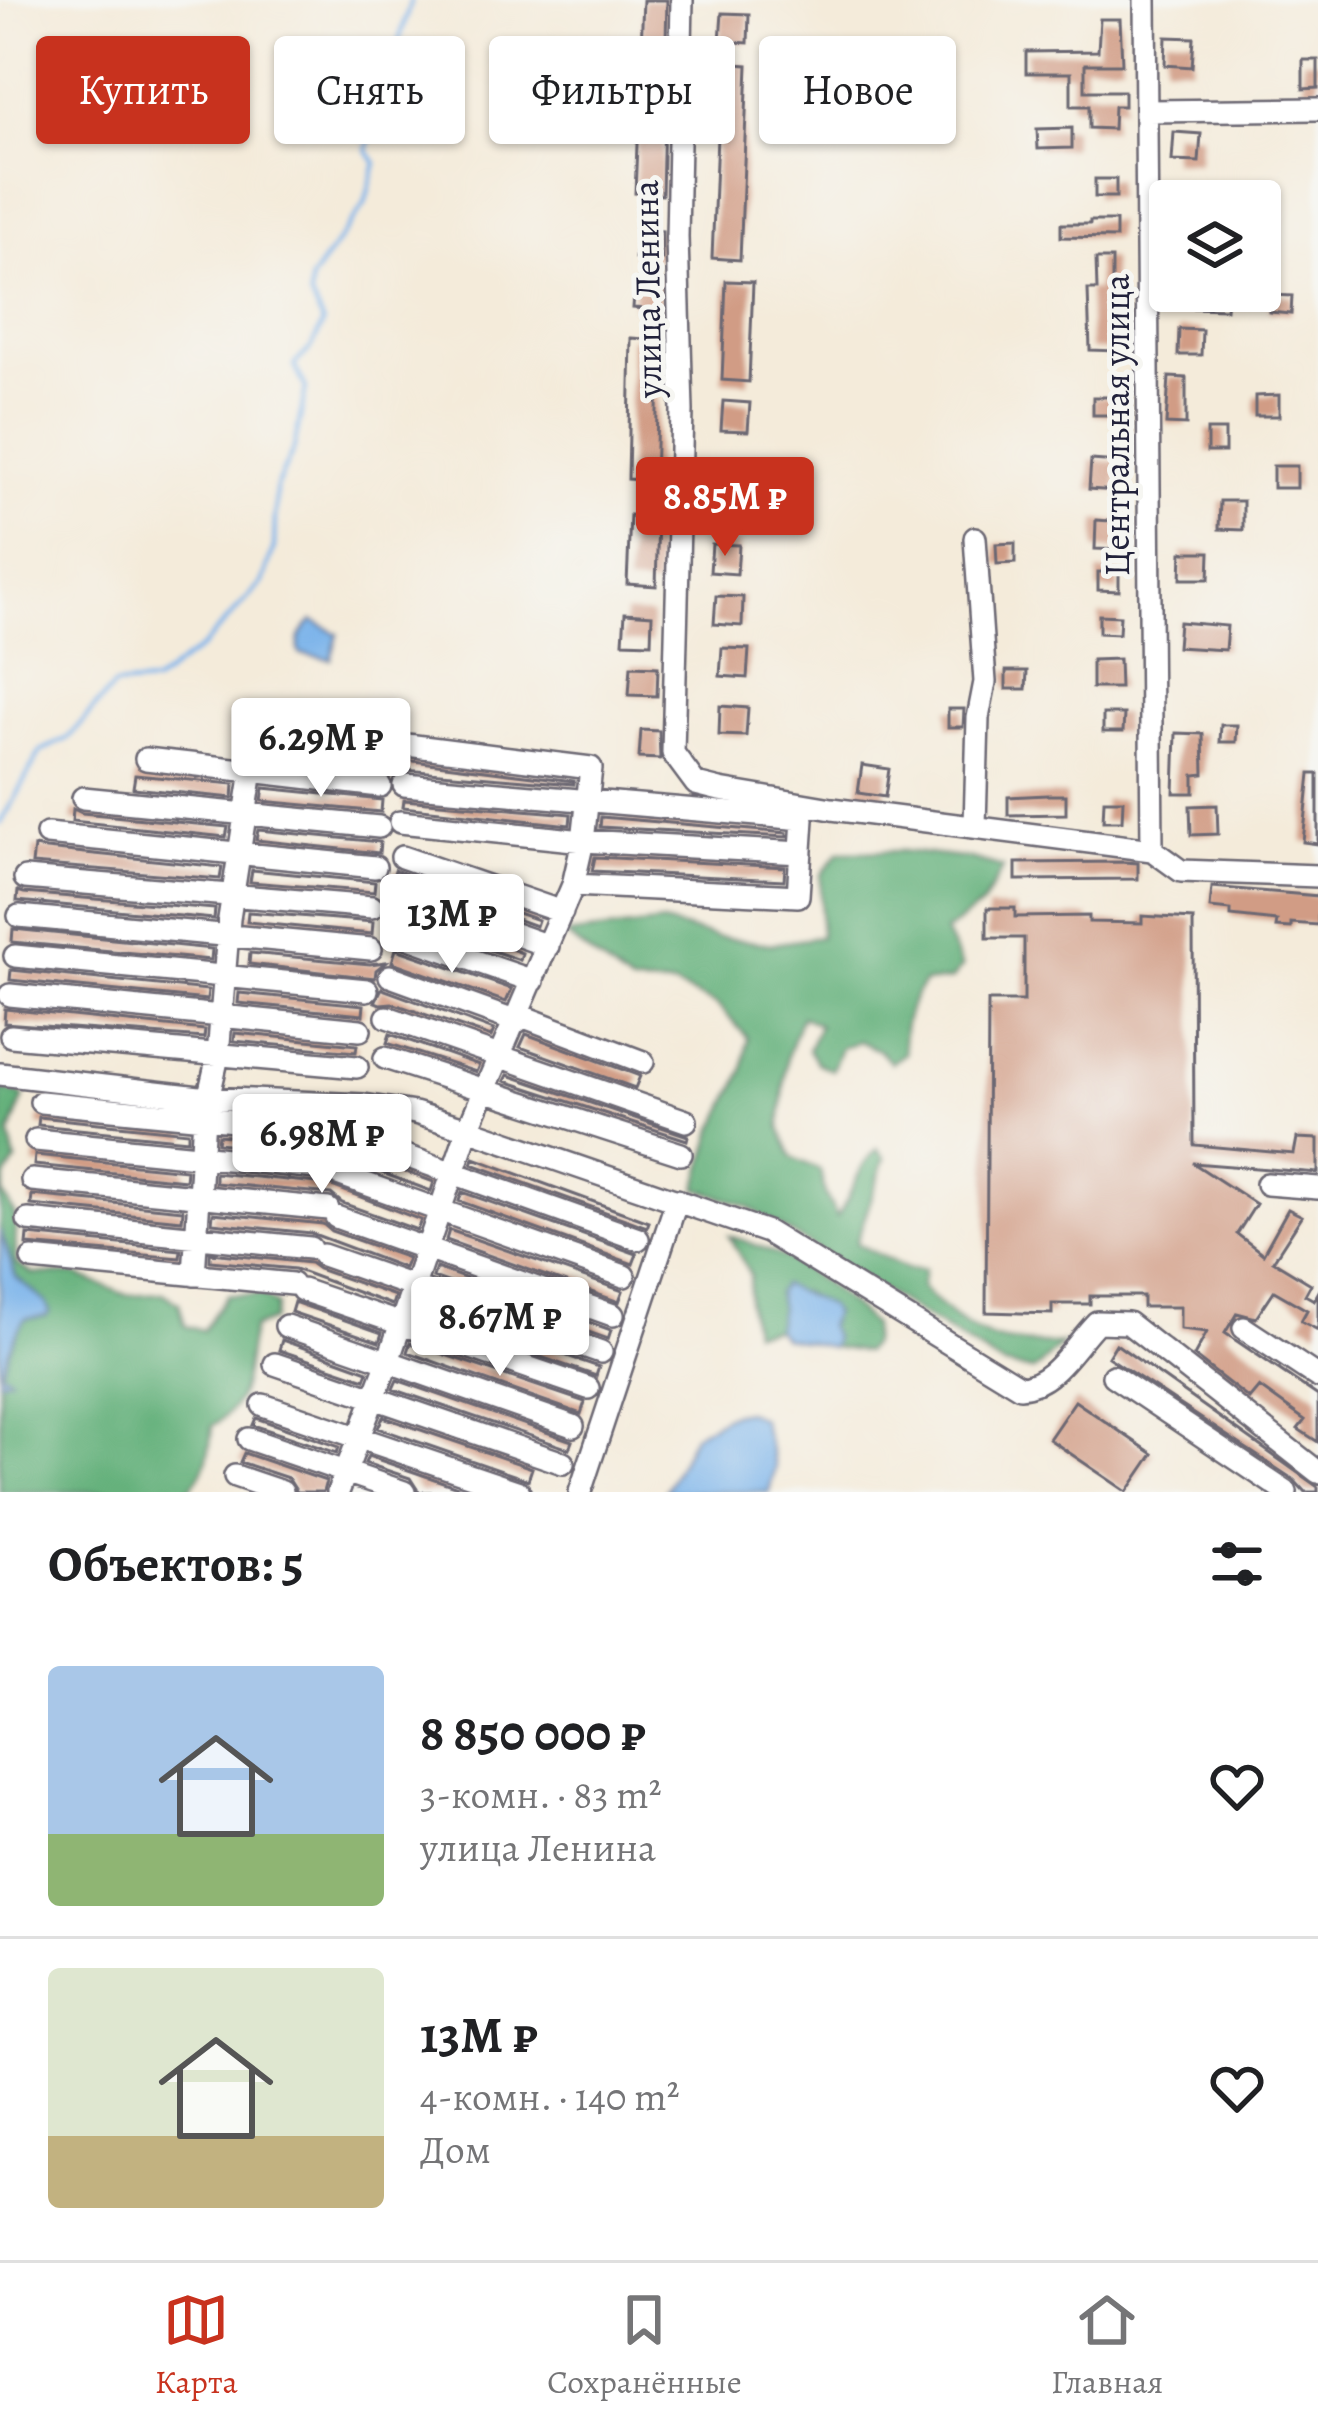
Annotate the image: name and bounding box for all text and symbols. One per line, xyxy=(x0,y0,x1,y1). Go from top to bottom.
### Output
chip: Купить xyxy=(36,36,250,144)
chip: Снять xyxy=(274,36,465,144)
chip: Фильтры xyxy=(489,36,735,144)
chip: Новое xyxy=(759,36,956,144)
street label: улица Ленина xyxy=(621,179,673,399)
map controls xyxy=(1149,180,1281,312)
button: layers xyxy=(1149,180,1281,312)
street label: Центральная улица xyxy=(1092,274,1141,576)
pin: 8.85M ₽ xyxy=(614,457,836,559)
text: 8.85M ₽ xyxy=(663,469,787,522)
pin: 6.29M ₽ xyxy=(210,698,432,800)
text: 6.29M ₽ xyxy=(258,710,384,763)
pin: 13M ₽ xyxy=(368,874,536,976)
text: 13M ₽ xyxy=(407,886,497,939)
pin: 6.98M ₽ xyxy=(211,1094,433,1196)
text: 6.98M ₽ xyxy=(259,1106,385,1159)
pin: 8.67M ₽ xyxy=(389,1277,611,1379)
text: 8.67M ₽ xyxy=(438,1289,562,1342)
text: Объектов: 5 xyxy=(48,1529,304,1599)
icon: filters xyxy=(1204,1531,1270,1597)
text: 8 850 000 ₽ xyxy=(420,1698,646,1768)
icon: home xyxy=(144,1714,288,1858)
icon: heart xyxy=(1204,1753,1270,1819)
text: 3-комн. · 83 m² xyxy=(420,1768,662,1821)
text: улица Ленина xyxy=(420,1821,656,1874)
text: 13M ₽ xyxy=(420,2000,538,2070)
icon: home xyxy=(144,2016,288,2160)
icon: heart xyxy=(1204,2055,1270,2121)
text: 4-комн. · 140 m² xyxy=(420,2070,680,2123)
text: Дом xyxy=(420,2123,491,2176)
tab: Карта xyxy=(155,2287,238,2404)
tab: Сохранённые xyxy=(547,2287,742,2404)
tab: Главная xyxy=(1051,2287,1163,2404)

